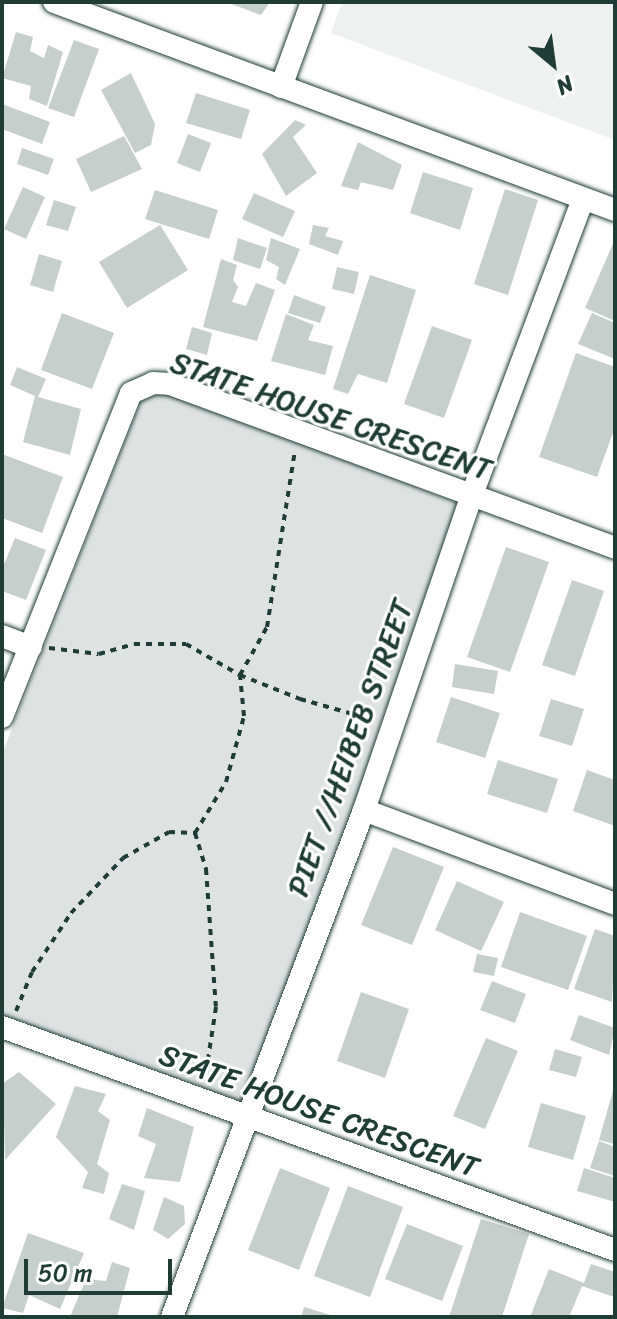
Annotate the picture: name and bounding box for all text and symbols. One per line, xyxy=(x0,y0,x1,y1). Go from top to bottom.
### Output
north arrow xyxy=(513,24,593,104)
text: N xyxy=(549,65,581,106)
street label: STATE HOUSE CRESCENT xyxy=(167,344,495,488)
street label: PIET //HEIBEB STREET xyxy=(280,595,420,901)
street label: STATE HOUSE CRESCENT xyxy=(156,1037,482,1185)
scale bar xyxy=(28,1243,176,1293)
text: 50 m xyxy=(38,1252,93,1294)

